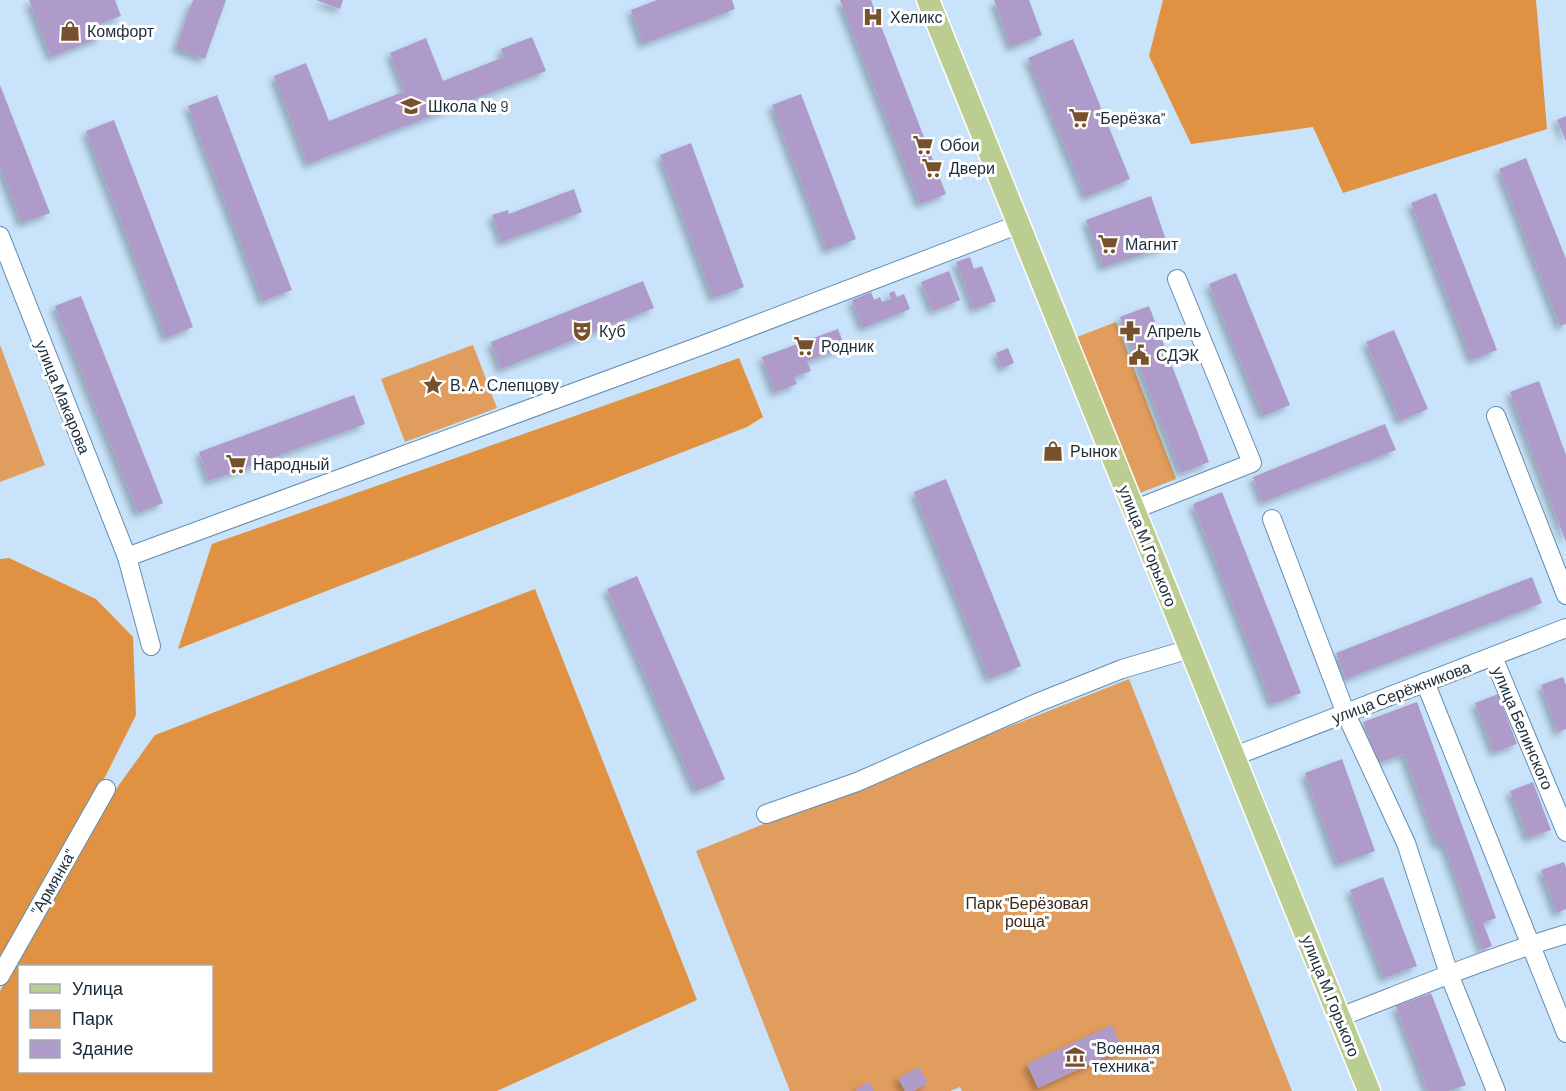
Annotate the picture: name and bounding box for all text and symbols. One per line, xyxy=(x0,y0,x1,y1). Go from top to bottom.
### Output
hospital icon: Хеликс xyxy=(861,5,885,29)
place label: Хеликс xyxy=(890,7,943,26)
shop icon: Комфорт xyxy=(58,19,82,43)
place label: Комфорт xyxy=(87,21,155,40)
school or university icon: Школа № 9 xyxy=(399,94,423,118)
place label: Школа № 9 xyxy=(428,96,509,115)
supermarket icon: "Берёзка" xyxy=(1067,106,1091,130)
place label: "Берёзка" xyxy=(1096,108,1165,127)
supermarket icon: Обои xyxy=(911,133,935,157)
place label: Обои xyxy=(940,135,979,154)
supermarket icon: Двери xyxy=(920,156,944,180)
place label: Двери xyxy=(949,158,995,177)
supermarket icon: Магнит xyxy=(1096,232,1120,256)
place label: Магнит xyxy=(1125,234,1179,253)
theatre icon: Куб xyxy=(570,319,594,343)
pharmacy icon: Апрель xyxy=(1118,319,1142,343)
place label: Куб xyxy=(599,321,626,340)
place label: Апрель xyxy=(1147,321,1201,340)
supermarket icon: Родник xyxy=(792,334,816,358)
place label: Родник xyxy=(821,336,875,355)
street label: улица Макарова xyxy=(32,337,95,456)
public building icon: СДЭК xyxy=(1127,343,1151,367)
place label: СДЭК xyxy=(1156,345,1200,364)
place icon: В. А. Слепцову xyxy=(421,373,445,397)
place label: В. А. Слепцову xyxy=(450,375,559,394)
shop icon: Рынок xyxy=(1041,439,1065,463)
place label: Рынок xyxy=(1070,441,1118,460)
supermarket icon: Народный xyxy=(224,452,248,476)
place label: Народный xyxy=(253,454,330,473)
street label: улица М.Горького xyxy=(1115,482,1181,609)
street label: улица Серёжникова xyxy=(1329,656,1473,727)
street label: улица Белинского xyxy=(1489,664,1558,792)
street label: "Армянка" xyxy=(26,845,79,918)
park label: Парк "Берёзовая роща" xyxy=(966,893,1088,930)
street label: улица М.Горького xyxy=(1298,932,1364,1059)
legend xyxy=(18,965,213,1073)
text: Улица xyxy=(72,977,124,999)
text: Парк xyxy=(72,1007,113,1029)
text: Здание xyxy=(72,1037,133,1059)
place label: "Военная техника" xyxy=(1092,1038,1160,1075)
museum icon: "Военная техника" xyxy=(1063,1045,1087,1069)

